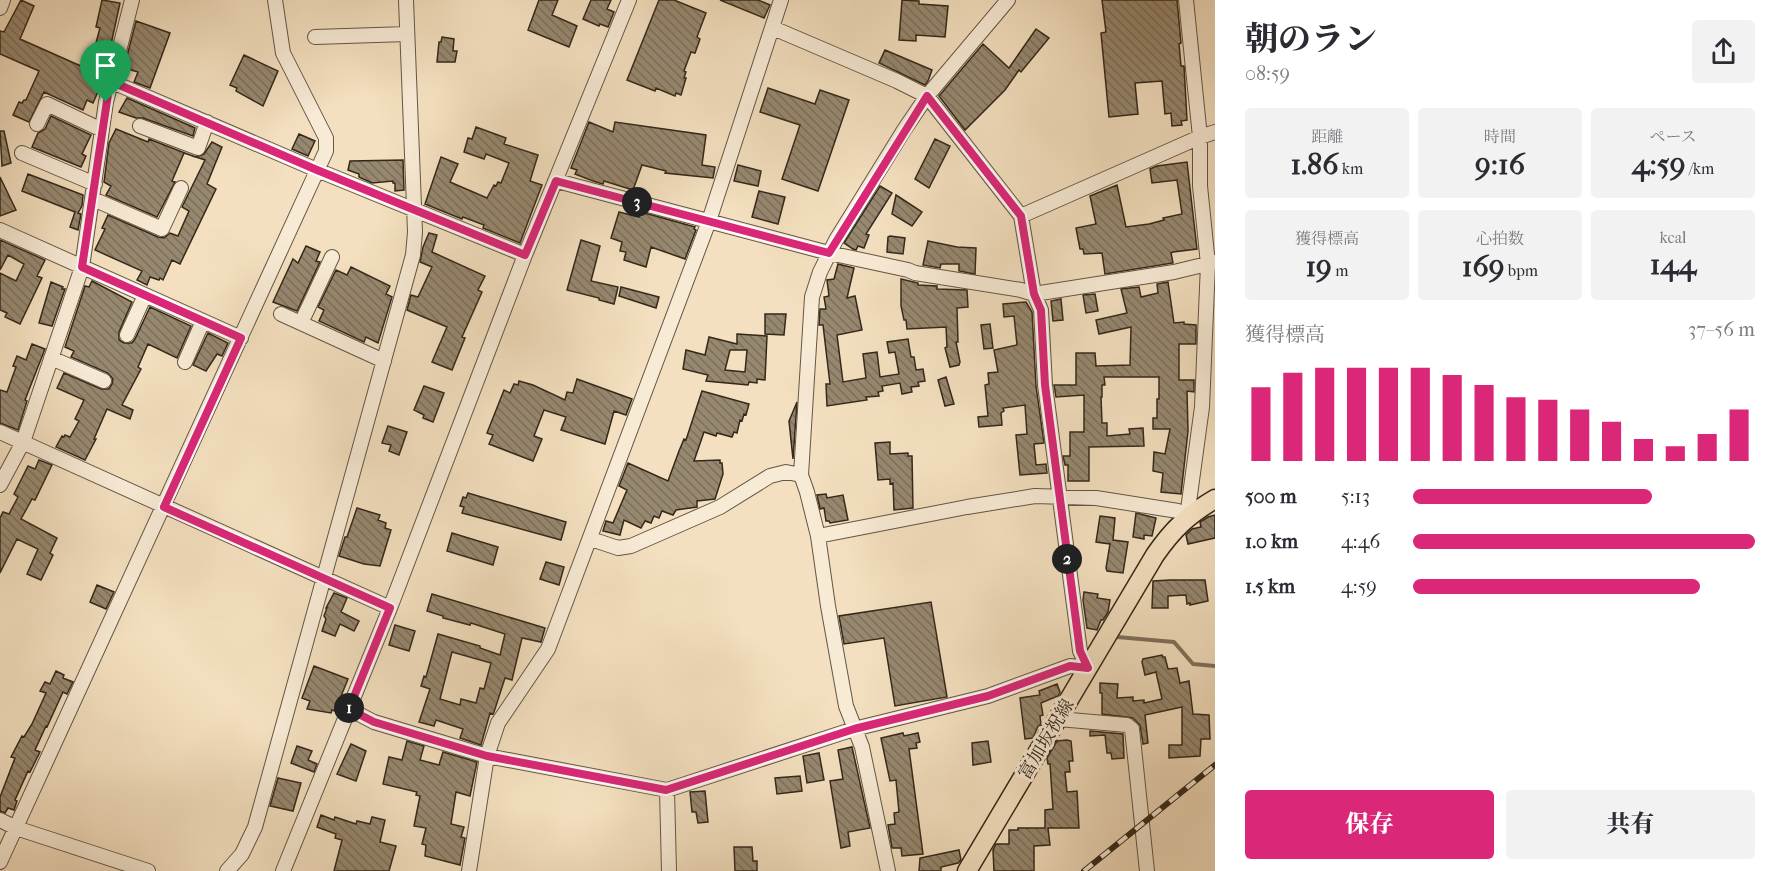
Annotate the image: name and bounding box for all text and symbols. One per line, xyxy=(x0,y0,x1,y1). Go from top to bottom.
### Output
text: 朝のラン xyxy=(1245,20,1377,59)
button: share xyxy=(1692,20,1755,83)
pin xyxy=(80,40,131,102)
icon: arrive xyxy=(89,49,122,82)
text: 08:59 xyxy=(1245,62,1290,85)
text: 距離 xyxy=(1311,127,1343,146)
text: 時間 xyxy=(1484,127,1516,146)
text: ペース xyxy=(1649,127,1697,146)
text: 1.86 xyxy=(1291,147,1338,182)
text: 9:16 xyxy=(1475,147,1525,182)
text: 4:59 xyxy=(1632,147,1685,182)
text: km xyxy=(1338,159,1363,178)
text: /km xyxy=(1685,159,1714,178)
pin: 3 xyxy=(622,187,652,217)
text: 3 xyxy=(634,192,640,211)
text: kcal xyxy=(1660,228,1686,247)
text: 獲得標高 xyxy=(1295,229,1359,248)
text: 心拍数 xyxy=(1476,229,1524,248)
text: 144 xyxy=(1650,247,1696,282)
text: 19 xyxy=(1305,249,1332,284)
text: 169 xyxy=(1462,249,1504,284)
text: m xyxy=(1332,261,1349,280)
text: bpm xyxy=(1504,261,1538,280)
text: 37–56 m xyxy=(1688,318,1755,341)
text: 獲得標高 xyxy=(1245,323,1325,346)
text: 500 m xyxy=(1245,485,1297,508)
text: 5:13 xyxy=(1341,485,1370,508)
text: 1.0 km xyxy=(1245,530,1298,553)
text: 4:46 xyxy=(1341,530,1380,553)
pin: 2 xyxy=(1052,544,1082,574)
text: 2 xyxy=(1063,549,1071,568)
text: 1.5 km xyxy=(1245,575,1295,598)
text: 4:59 xyxy=(1341,575,1377,598)
pin: 1 xyxy=(334,693,364,723)
street label: 富加坂祝線 xyxy=(1014,695,1079,783)
text: 1 xyxy=(346,698,352,717)
button: 保存 xyxy=(1245,790,1494,859)
button: 共有 xyxy=(1506,790,1755,859)

